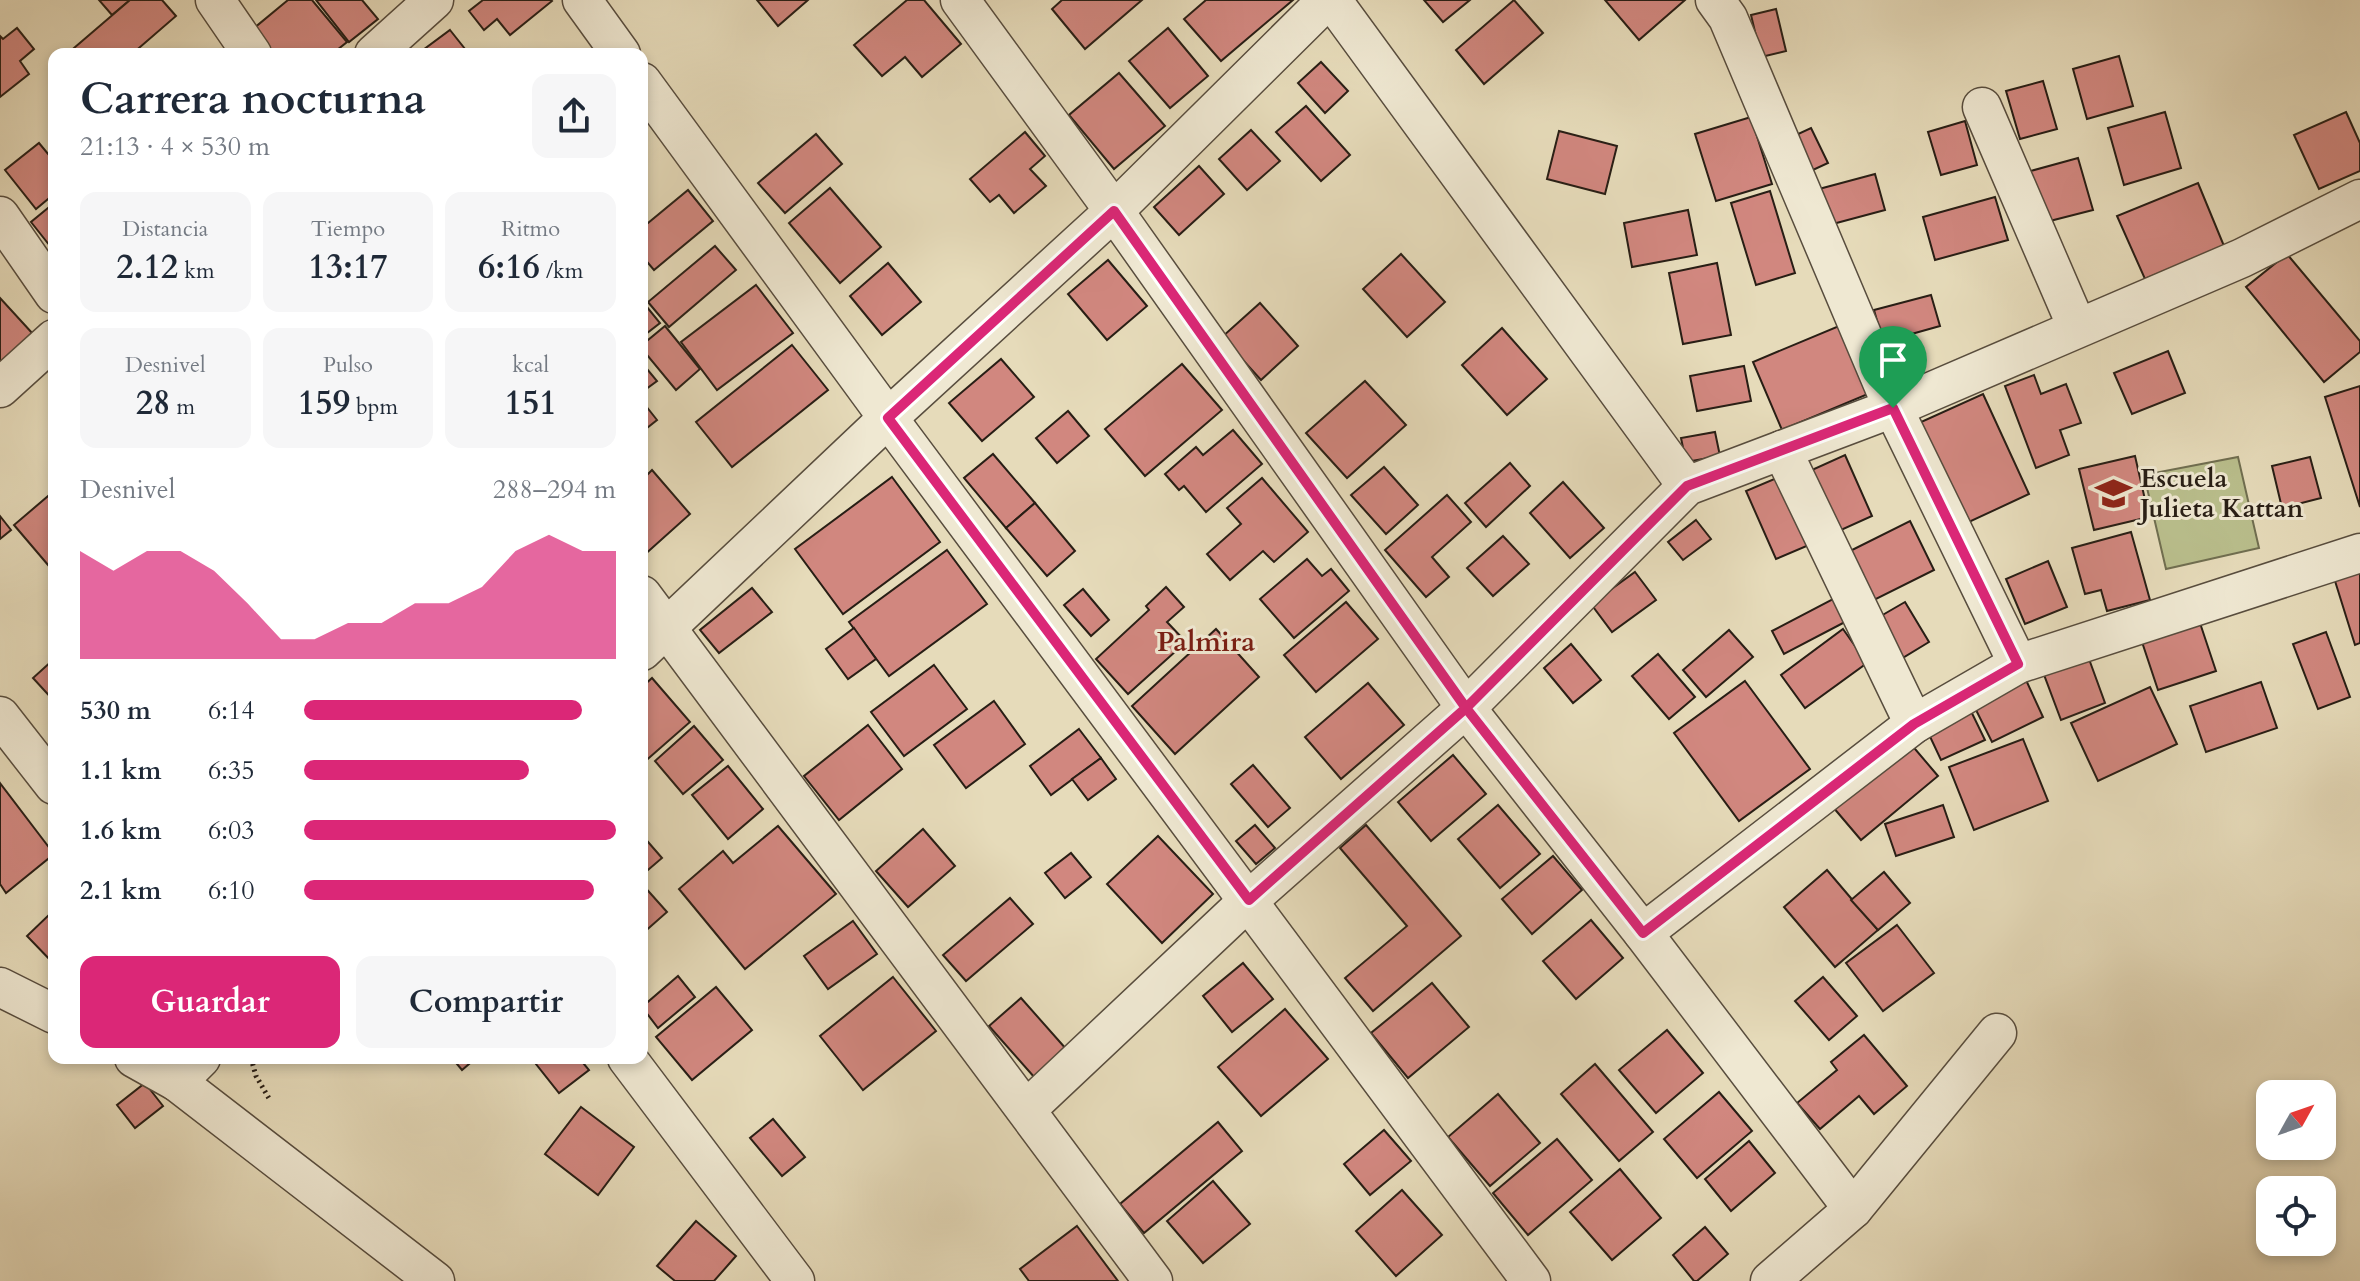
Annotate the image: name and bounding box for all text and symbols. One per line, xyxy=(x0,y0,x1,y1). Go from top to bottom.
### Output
text: Carrera nocturna xyxy=(80,69,426,129)
button: share xyxy=(532,74,616,158)
text: 21:13 · 4 × 530 m xyxy=(80,129,270,164)
text: Distancia xyxy=(122,214,208,244)
text: Tiempo xyxy=(311,214,385,244)
text: Ritmo xyxy=(501,214,560,244)
text: 2.12 xyxy=(116,244,178,290)
text: 13:17 xyxy=(308,244,388,290)
text: 6:16 xyxy=(478,244,540,290)
text: km xyxy=(178,256,215,286)
text: /km xyxy=(540,256,583,286)
pin xyxy=(1859,326,1927,408)
icon: arrive xyxy=(1871,338,1915,382)
text: Desnivel xyxy=(125,350,206,380)
text: Pulso xyxy=(323,350,373,380)
text: kcal xyxy=(512,350,549,380)
text: 28 xyxy=(136,380,170,426)
text: 159 xyxy=(298,380,350,426)
text: 151 xyxy=(505,380,557,426)
text: m xyxy=(170,392,195,422)
text: bpm xyxy=(350,392,398,422)
place label: Escuela Julieta Kattan xyxy=(2136,461,2304,526)
text: Desnivel xyxy=(80,472,175,507)
text: 288–294 m xyxy=(493,472,616,507)
school or university icon: Escuela Julieta Kattan xyxy=(2095,474,2133,512)
district label: Palmira xyxy=(1157,623,1255,661)
text: 530 m xyxy=(80,693,151,728)
text: 6:14 xyxy=(208,693,255,728)
text: 1.1 km xyxy=(80,753,161,788)
text: 6:35 xyxy=(208,753,255,788)
text: 1.6 km xyxy=(80,813,161,848)
text: 6:03 xyxy=(208,813,255,848)
text: 2.1 km xyxy=(80,873,161,908)
text: 6:10 xyxy=(208,873,255,908)
button: Guardar xyxy=(80,956,340,1048)
button: Compartir xyxy=(356,956,616,1048)
north arrow xyxy=(2256,1080,2336,1160)
map controls xyxy=(2256,1080,2336,1256)
button: locate xyxy=(2256,1176,2336,1256)

